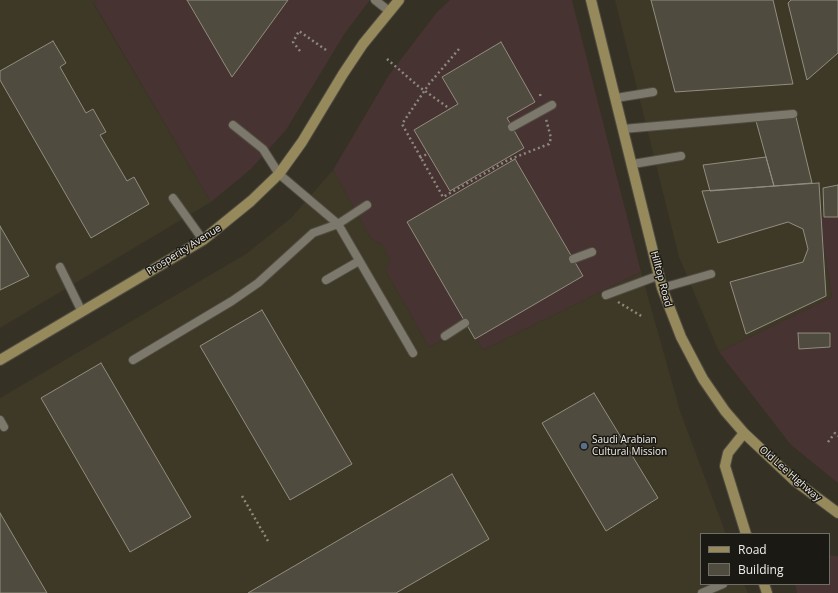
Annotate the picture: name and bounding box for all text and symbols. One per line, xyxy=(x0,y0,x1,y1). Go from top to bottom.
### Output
street label: Prosperity Avenue xyxy=(145,222,223,278)
street label: Hilltop Road xyxy=(648,250,674,308)
place label: Saudi Arabian Cultural Mission xyxy=(592,434,667,458)
marker: Saudi Arabian Cultural Mission xyxy=(579,441,589,451)
street label: Old Lee Highway xyxy=(757,444,823,504)
legend xyxy=(700,533,830,585)
text: Road xyxy=(738,541,767,558)
text: Building xyxy=(738,561,783,578)

